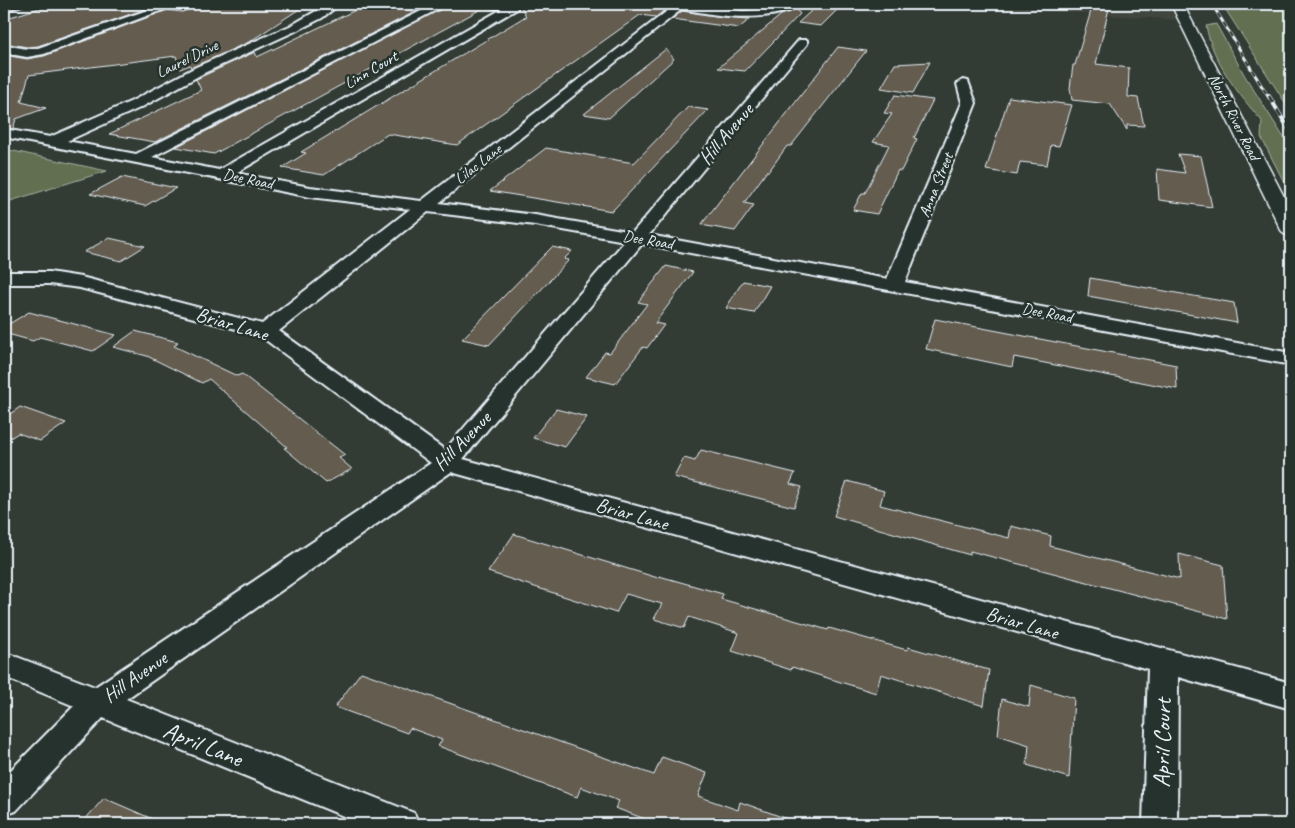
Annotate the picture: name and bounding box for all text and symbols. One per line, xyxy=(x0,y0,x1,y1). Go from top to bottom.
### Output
street label: Laurel Drive xyxy=(153,35,223,82)
street label: Linn Court xyxy=(341,46,403,93)
street label: North River Road xyxy=(1204,70,1266,166)
street label: Hill Avenue xyxy=(693,97,760,170)
street label: Lilac Lane xyxy=(450,138,507,189)
street label: Anna Street xyxy=(914,148,959,220)
street label: Dee Road xyxy=(221,164,277,195)
street label: Dee Road xyxy=(621,226,677,255)
street label: Dee Road xyxy=(1020,298,1076,328)
street label: Briar Lane xyxy=(193,301,272,347)
street label: Hill Avenue xyxy=(428,405,497,476)
street label: Briar Lane xyxy=(593,492,672,537)
street label: Briar Lane xyxy=(983,601,1062,646)
street label: Hill Avenue xyxy=(98,645,173,708)
street label: April Court xyxy=(1146,696,1178,788)
street label: April Lane xyxy=(159,715,249,774)

